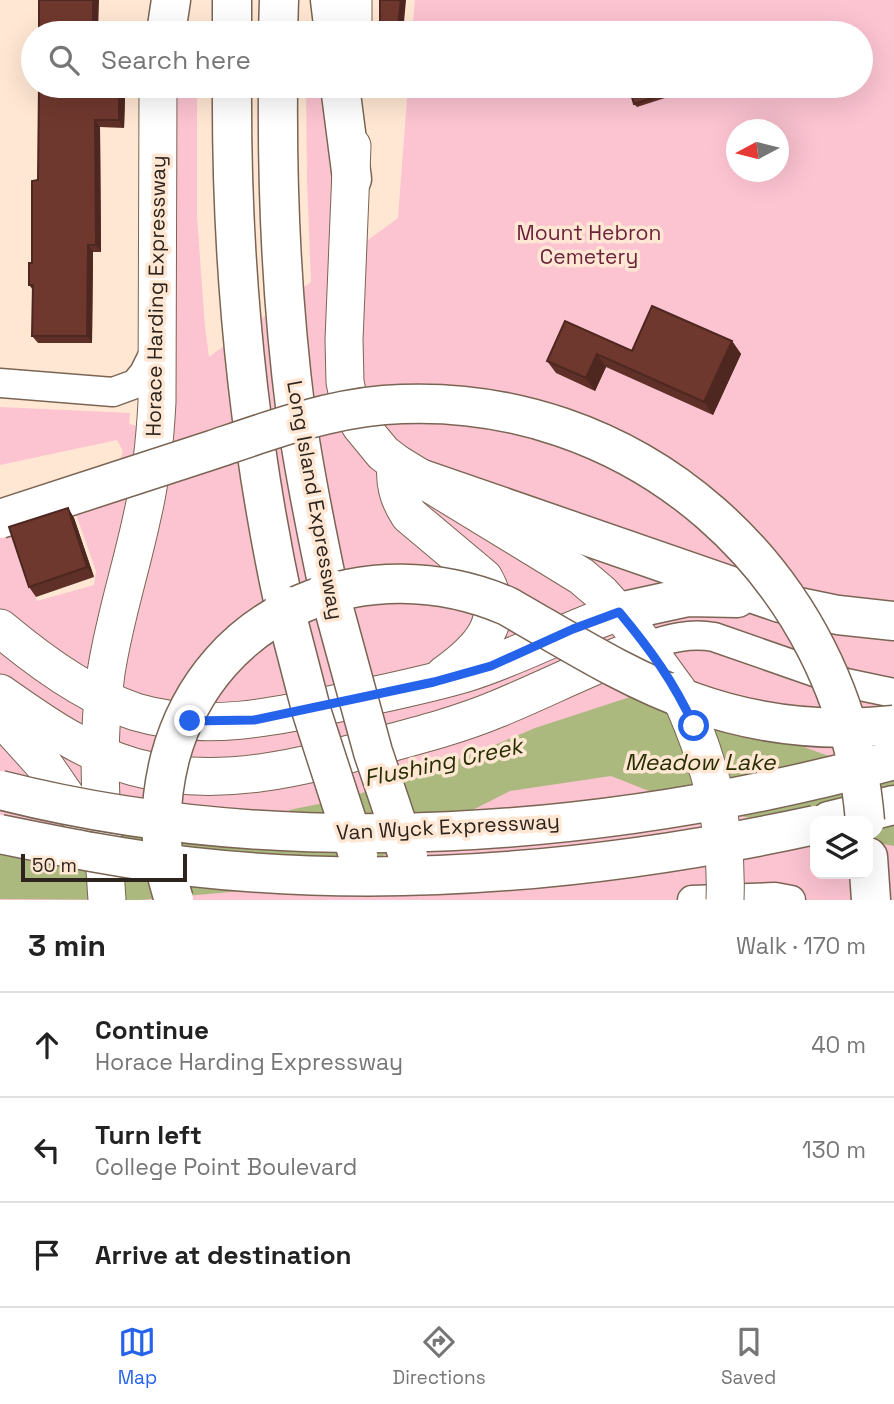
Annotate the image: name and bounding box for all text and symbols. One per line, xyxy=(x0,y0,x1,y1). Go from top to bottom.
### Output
search box xyxy=(21,21,873,98)
icon: search xyxy=(45,41,83,79)
text: Search here xyxy=(101,43,251,77)
north arrow xyxy=(726,119,789,182)
street label: Horace Harding Expressway xyxy=(140,155,171,437)
park label: Mount Hebron Cemetery xyxy=(517,219,661,270)
street label: Long Island Expressway xyxy=(281,378,350,622)
route end xyxy=(174,705,205,736)
route start xyxy=(678,710,709,741)
water label: Flushing Creek xyxy=(361,730,528,793)
water label: Meadow Lake xyxy=(625,747,777,777)
street label: Van Wyck Expressway xyxy=(335,807,560,846)
map controls xyxy=(810,816,873,879)
button: layers xyxy=(810,816,873,879)
scale bar xyxy=(21,851,187,883)
text: 50 m xyxy=(32,853,77,878)
text: 3 min xyxy=(28,926,106,965)
text: Walk · 170 m xyxy=(736,931,866,961)
text: Continue xyxy=(95,1013,209,1047)
icon: ahead xyxy=(28,1026,66,1064)
text: 40 m xyxy=(811,1030,866,1060)
text: Horace Harding Expressway xyxy=(95,1047,403,1077)
text: Turn left xyxy=(95,1118,202,1152)
icon: left xyxy=(28,1131,66,1169)
text: 130 m xyxy=(802,1135,866,1165)
text: College Point Boulevard xyxy=(95,1152,357,1182)
icon: arrive xyxy=(28,1236,66,1274)
text: Arrive at destination xyxy=(95,1238,352,1272)
tab: Map xyxy=(118,1323,157,1390)
tab: Directions xyxy=(393,1323,486,1390)
tab: Saved xyxy=(721,1323,776,1390)

